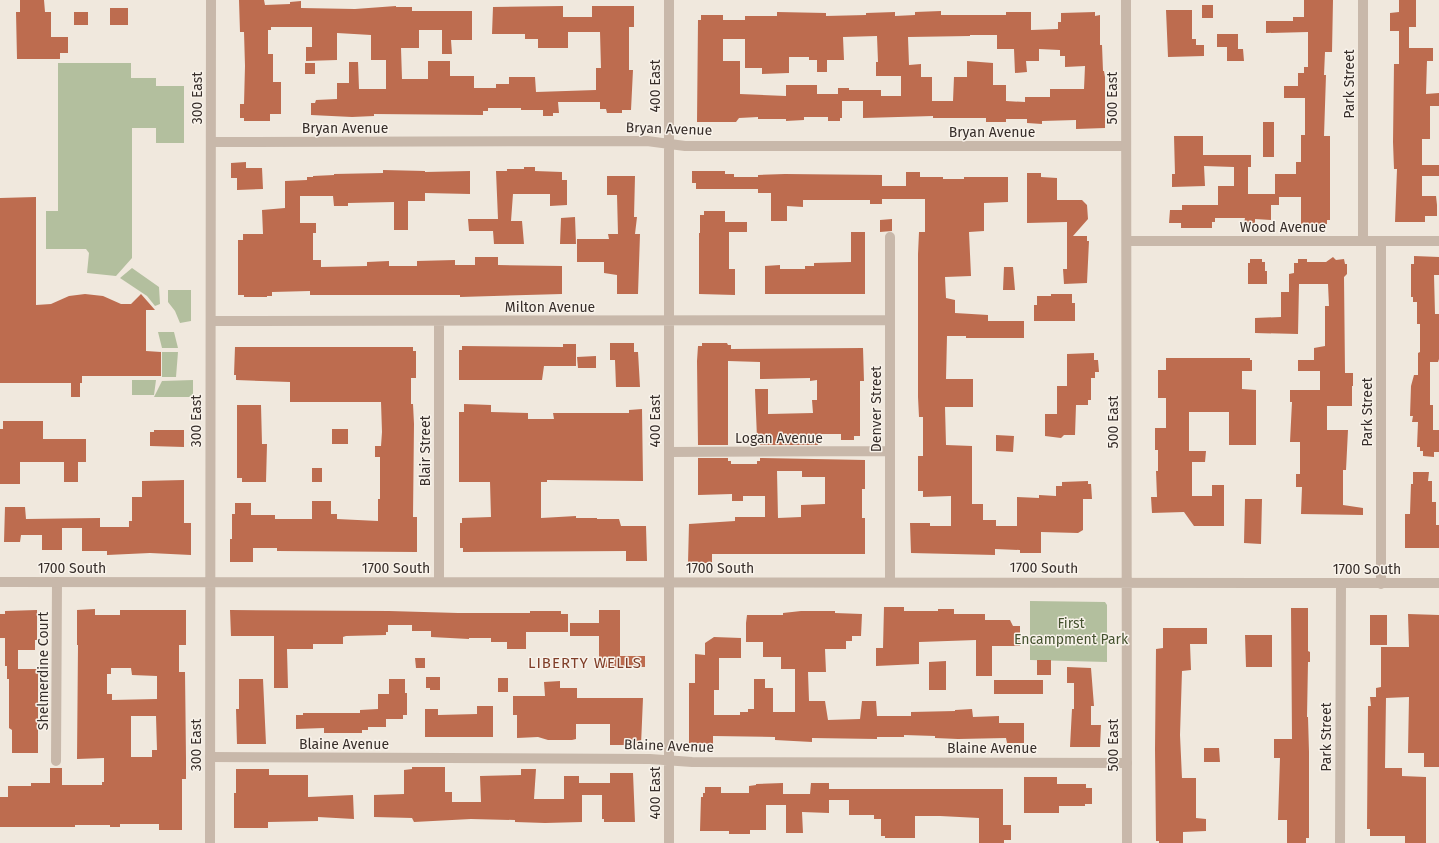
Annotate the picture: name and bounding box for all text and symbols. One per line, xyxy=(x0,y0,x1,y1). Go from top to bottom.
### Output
street label: Park Street xyxy=(1341,48,1358,119)
street label: 400 East xyxy=(647,58,664,113)
street label: 300 East xyxy=(189,71,206,124)
street label: 500 East xyxy=(1104,71,1121,124)
street label: Bryan Avenue xyxy=(625,119,713,139)
street label: Bryan Avenue xyxy=(302,120,388,137)
street label: Bryan Avenue xyxy=(949,124,1035,141)
street label: Wood Avenue xyxy=(1240,219,1326,236)
street label: Milton Avenue xyxy=(505,299,595,316)
street label: Denver Street xyxy=(868,365,885,452)
street label: Park Street xyxy=(1359,376,1376,447)
street label: 400 East xyxy=(647,393,664,448)
street label: 300 East xyxy=(188,394,205,447)
street label: 500 East xyxy=(1105,395,1122,448)
street label: Blair Street xyxy=(417,414,434,487)
street label: Logan Avenue xyxy=(735,430,823,447)
street label: 1700 South xyxy=(1010,559,1078,577)
street label: 1700 South xyxy=(38,560,106,577)
street label: 1700 South xyxy=(362,560,430,577)
street label: 1700 South xyxy=(686,560,754,577)
street label: 1700 South xyxy=(1333,561,1401,578)
street label: Shelmerdine Court xyxy=(35,611,52,730)
park label: First Encampment Park xyxy=(1014,615,1129,648)
district label: LIBERTY WELLS xyxy=(528,654,642,672)
street label: Park Street xyxy=(1318,701,1335,772)
street label: 300 East xyxy=(188,718,205,771)
street label: 500 East xyxy=(1105,718,1122,771)
street label: Blaine Avenue xyxy=(299,736,389,753)
street label: Blaine Avenue xyxy=(624,736,714,756)
street label: Blaine Avenue xyxy=(947,740,1037,757)
street label: 400 East xyxy=(647,765,664,820)

